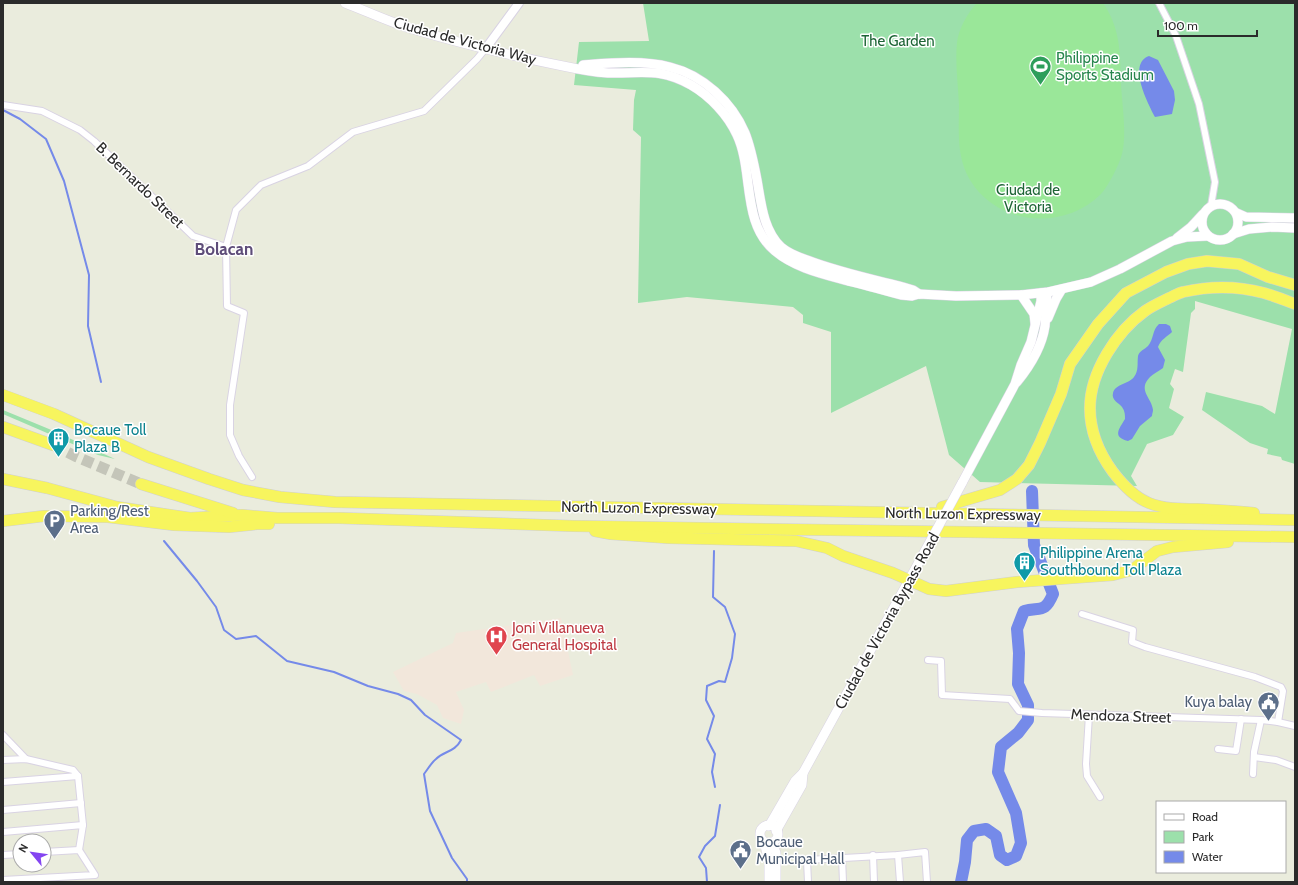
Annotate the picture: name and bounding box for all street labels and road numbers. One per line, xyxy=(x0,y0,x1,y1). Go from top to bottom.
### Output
street label: Ciudad de Victoria Way xyxy=(392,13,539,69)
street label: B. Bernardo Street xyxy=(92,138,188,232)
street label: North Luzon Expressway xyxy=(561,498,717,518)
street label: North Luzon Expressway xyxy=(885,504,1041,524)
street label: Ciudad de Victoria Bypass Road xyxy=(831,530,943,712)
street label: Mendoza Street xyxy=(1070,705,1172,727)

